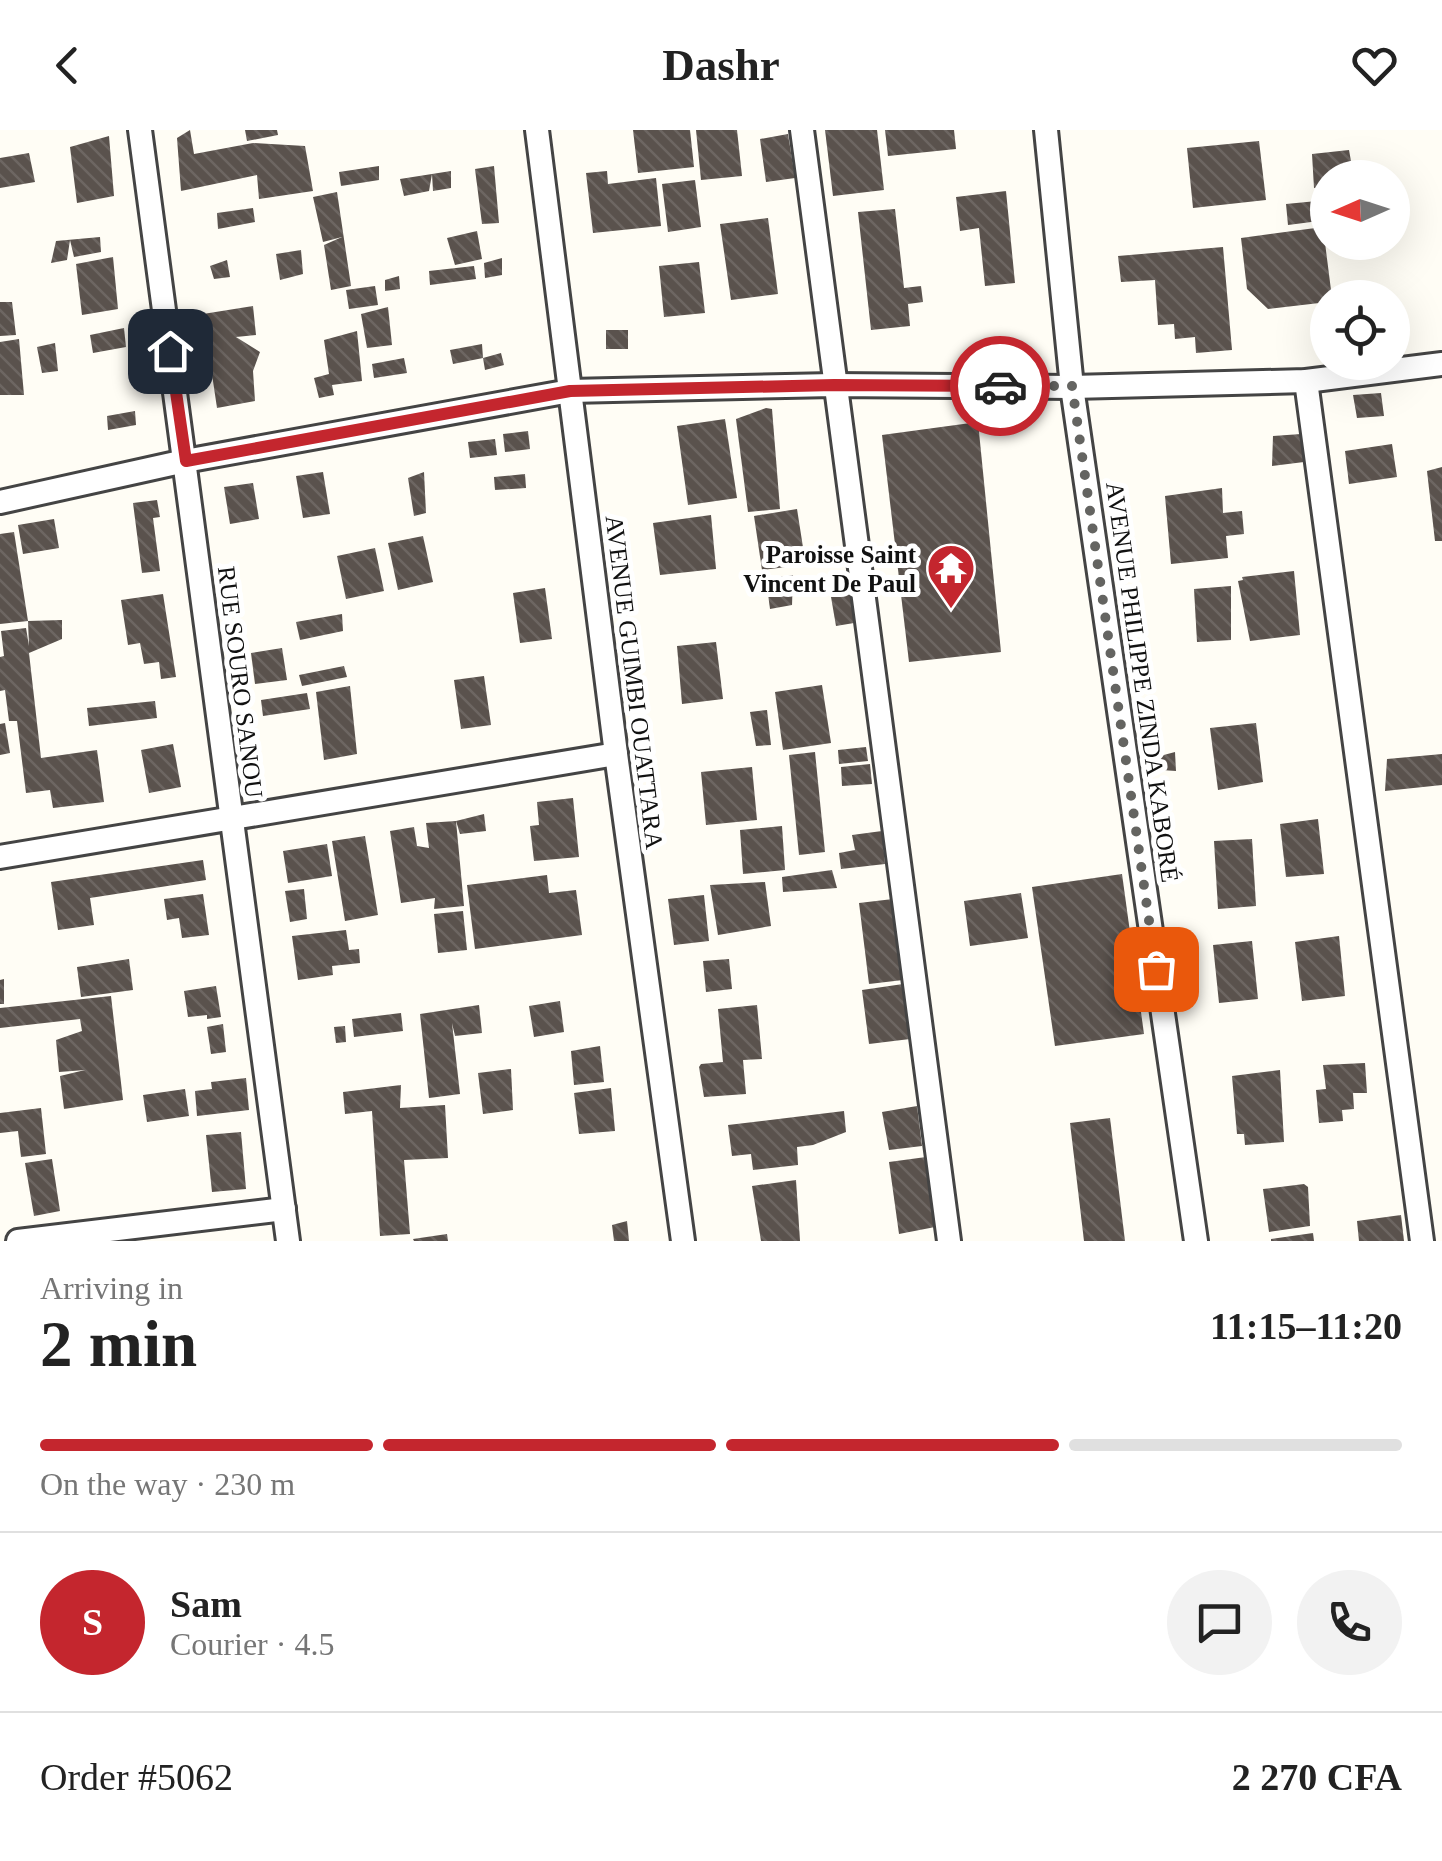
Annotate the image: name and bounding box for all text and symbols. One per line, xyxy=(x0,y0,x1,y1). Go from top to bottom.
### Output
icon: back xyxy=(40,38,95,93)
icon: heart xyxy=(1347,38,1402,93)
text: Dashr xyxy=(662,40,780,90)
north arrow xyxy=(1310,160,1410,260)
map controls xyxy=(1310,160,1410,380)
button: locate xyxy=(1310,280,1410,380)
pin xyxy=(128,309,213,394)
icon: home xyxy=(143,324,198,379)
courier xyxy=(950,336,1050,436)
icon: car xyxy=(973,359,1028,414)
street label: AVENUE PHILIPPE ZINDA KABORÉ xyxy=(1101,480,1184,884)
street label: AVENUE GUIMBI OUATTARA xyxy=(601,513,668,851)
place label: Paroisse Saint Vincent De Paul xyxy=(743,541,917,597)
temple icon: Paroisse Saint Vincent De Paul xyxy=(925,542,977,610)
street label: RUE SOURO SANOU xyxy=(213,565,268,800)
pin xyxy=(1114,927,1199,1012)
icon: bag xyxy=(1129,942,1184,997)
text: Arriving in xyxy=(40,1270,183,1306)
text: 11:15–11:20 xyxy=(1210,1305,1402,1347)
text: 2 min xyxy=(40,1308,197,1380)
text: On the way · 230 m xyxy=(40,1466,295,1502)
button: chat xyxy=(1167,1570,1272,1675)
button: phone xyxy=(1297,1570,1402,1675)
text: Sam xyxy=(170,1583,242,1625)
text: S xyxy=(82,1601,103,1643)
text: Courier · 4.5 xyxy=(170,1626,334,1662)
text: Order #5062 xyxy=(40,1756,233,1798)
text: 2 270 CFA xyxy=(1232,1756,1402,1798)

